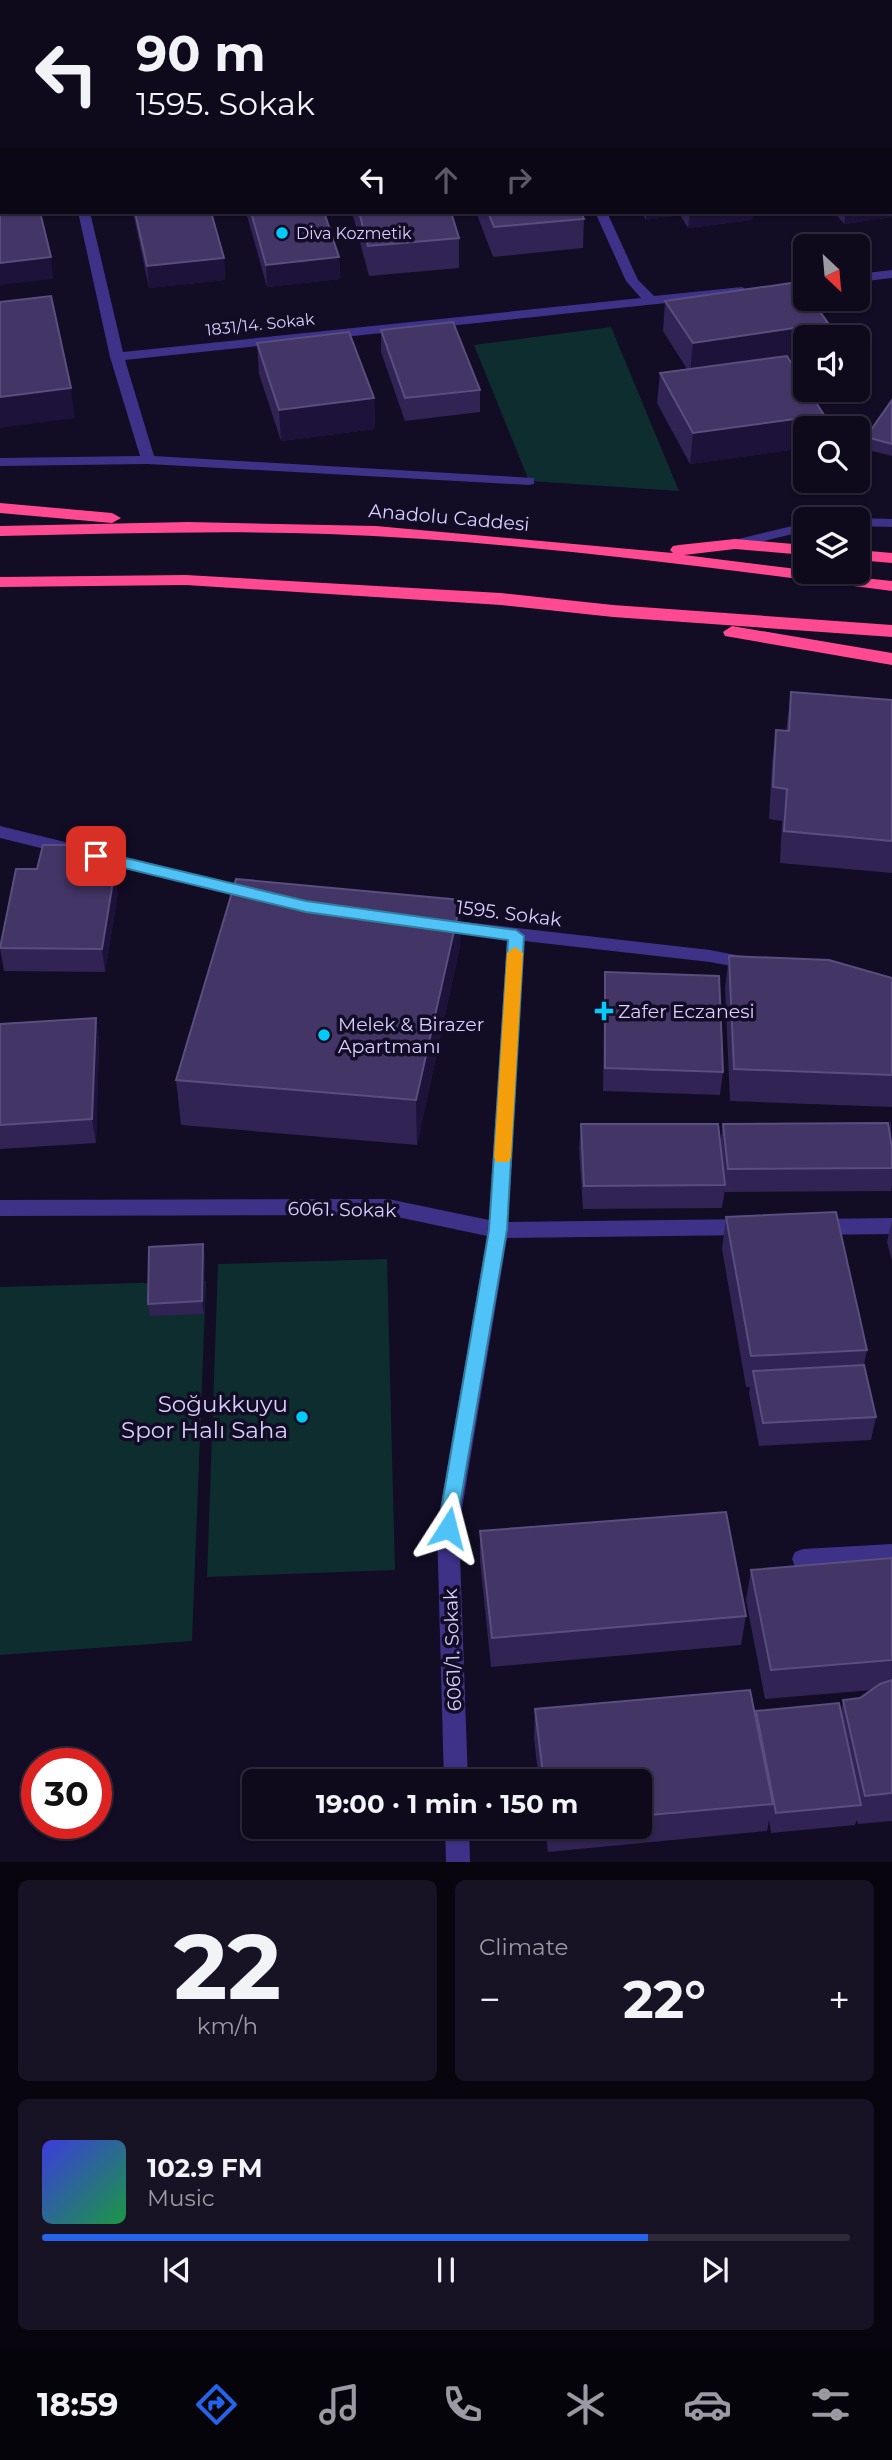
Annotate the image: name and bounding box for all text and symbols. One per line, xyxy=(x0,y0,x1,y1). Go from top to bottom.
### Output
text: 90 m xyxy=(136,24,266,83)
icon: left xyxy=(21,28,112,119)
text: 1595. Sokak xyxy=(136,84,315,123)
icon: left xyxy=(354,161,392,199)
icon: ahead xyxy=(427,161,465,199)
icon: right xyxy=(500,161,538,199)
place label: Diva Kozmetik xyxy=(296,224,412,243)
marker: Diva Kozmetik xyxy=(274,225,290,241)
north arrow xyxy=(793,234,870,312)
map controls xyxy=(793,234,870,584)
street label: 1831/14. Sokak xyxy=(205,309,316,340)
button: sound xyxy=(793,325,870,402)
button: search xyxy=(793,416,870,493)
street label: Anadolu Caddesi xyxy=(368,499,530,536)
button: layers xyxy=(793,507,870,584)
pin xyxy=(66,826,126,886)
icon: arrive xyxy=(77,837,115,875)
street label: 1595. Sokak xyxy=(455,896,564,931)
place label: Zafer Eczanesi xyxy=(618,1000,755,1023)
marker: Zafer Eczanesi xyxy=(596,1003,612,1019)
place label: Melek & Birazer Apartmanı xyxy=(338,1013,484,1058)
marker: Melek & Birazer Apartmanı xyxy=(316,1027,332,1043)
street label: 6061. Sokak xyxy=(287,1197,397,1222)
place label: Soğukkuyu Spor Halı Saha xyxy=(121,1390,288,1444)
marker: Soğukkuyu Spor Halı Saha xyxy=(294,1409,310,1425)
position arrow xyxy=(411,1491,485,1565)
street label: 6061/1. Sokak xyxy=(439,1588,466,1712)
speed limit sign: 30 xyxy=(21,1748,112,1839)
text: 19:00 · 1 min · 150 m xyxy=(316,1788,578,1820)
text: 22 xyxy=(174,1911,281,2022)
text: Climate xyxy=(479,1933,568,1961)
text: 22° xyxy=(623,1968,706,2031)
text: − xyxy=(479,1976,501,2023)
text: + xyxy=(828,1976,850,2023)
text: km/h xyxy=(197,2012,258,2040)
text: 102.9 FM xyxy=(147,2152,263,2184)
text: Music xyxy=(147,2184,215,2212)
icon: previous xyxy=(158,2251,196,2289)
icon: pause xyxy=(427,2251,465,2289)
icon: next xyxy=(696,2251,734,2289)
icon: directions xyxy=(192,2380,241,2429)
icon: music xyxy=(315,2380,364,2429)
icon: phone xyxy=(438,2380,487,2429)
icon: climate xyxy=(561,2380,610,2429)
icon: car xyxy=(683,2380,732,2429)
icon: filters xyxy=(806,2380,855,2429)
text: 18:59 xyxy=(37,2385,118,2424)

